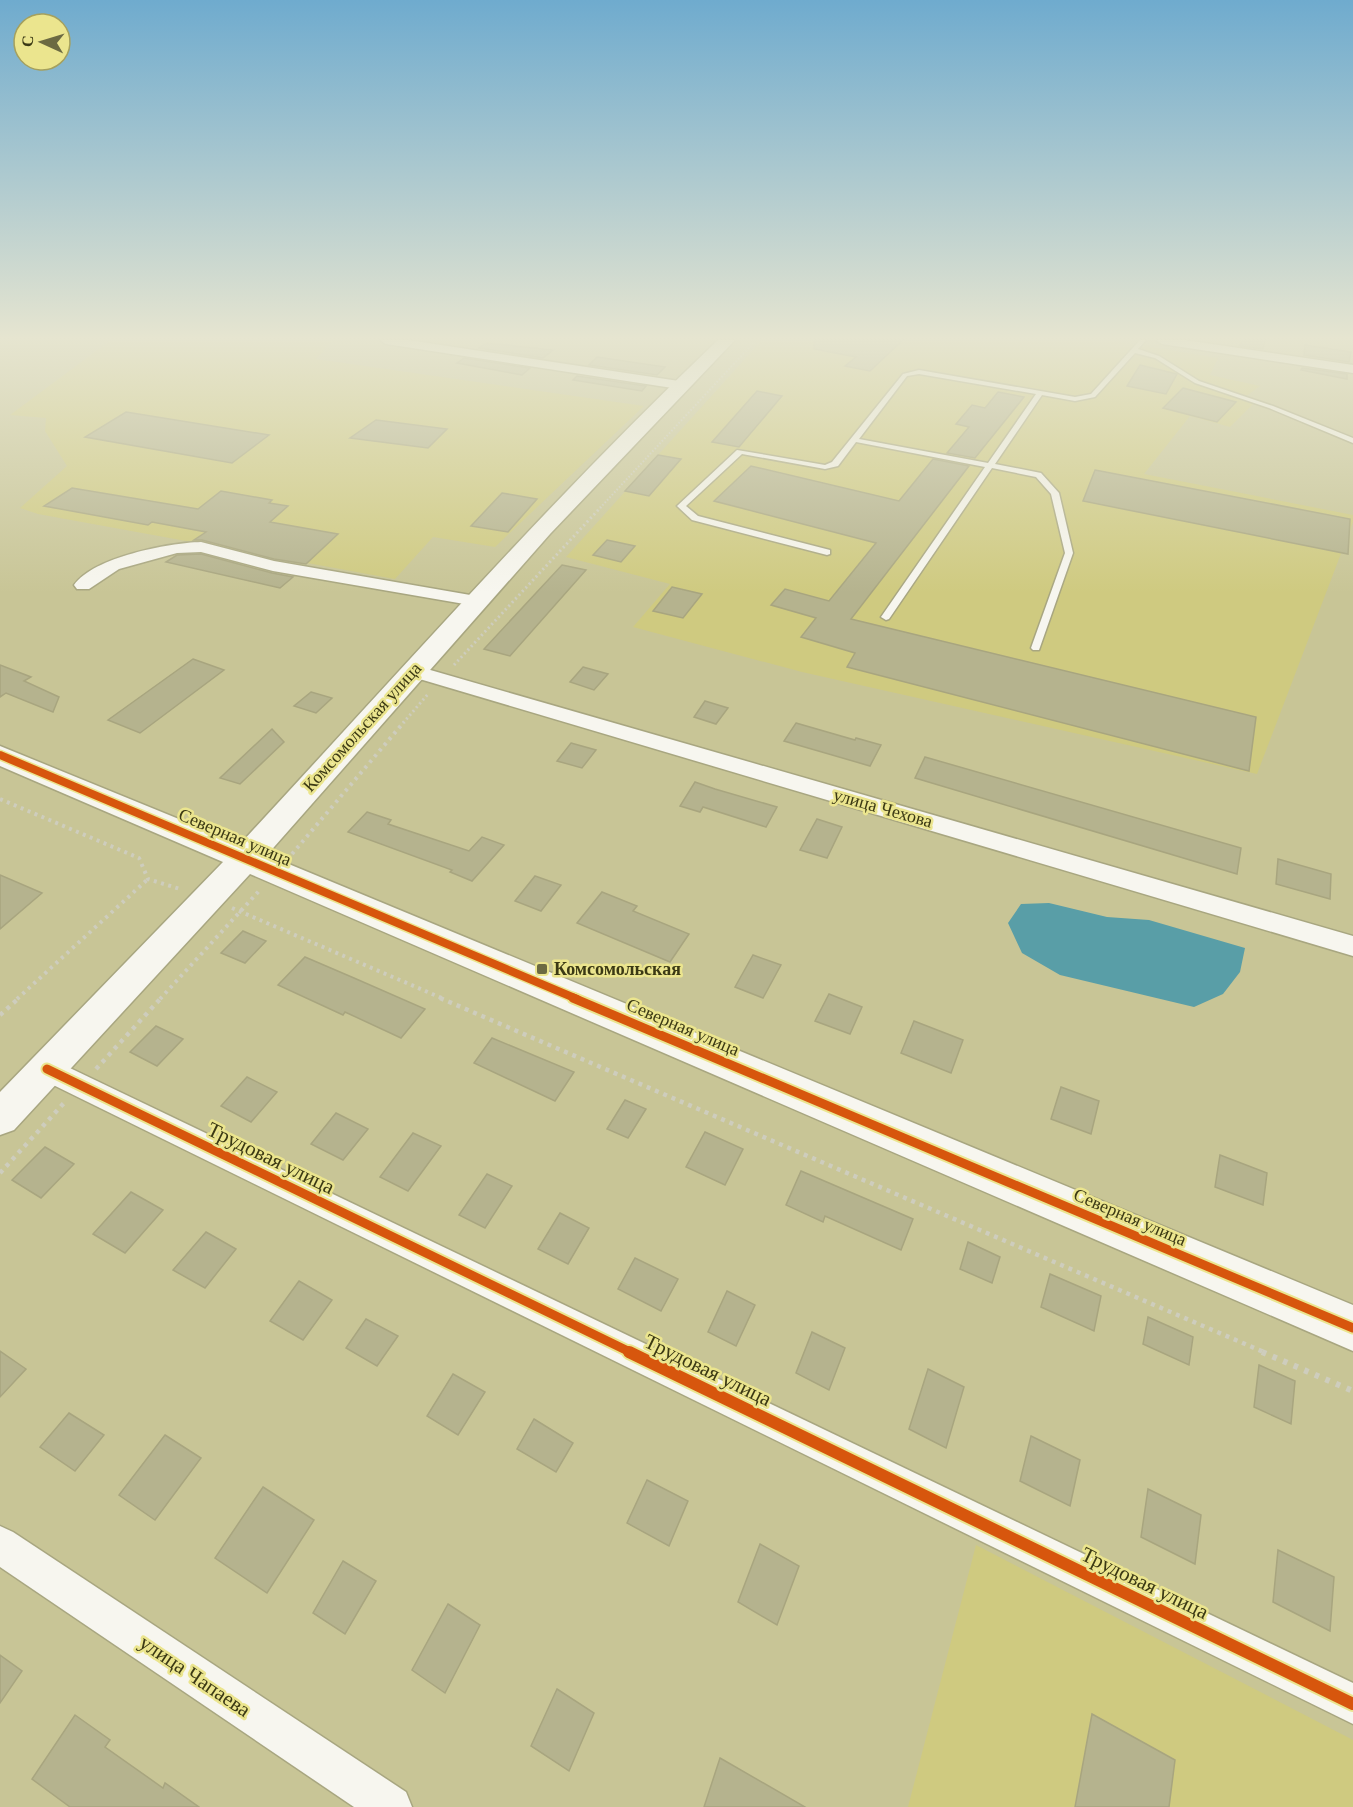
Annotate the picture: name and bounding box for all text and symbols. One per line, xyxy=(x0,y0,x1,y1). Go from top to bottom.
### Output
north arrow xyxy=(12,12,72,72)
text: С xyxy=(19,35,36,47)
street label: Комсомольская улица xyxy=(299,658,425,796)
street label: улица Чехова xyxy=(831,784,935,832)
street label: Северная улица xyxy=(176,804,294,870)
place label: Комсомольская xyxy=(554,959,681,979)
marker: Комсомольская xyxy=(535,962,549,976)
street label: Северная улица xyxy=(624,994,742,1060)
street label: Трудовая улица xyxy=(204,1117,339,1199)
street label: Северная улица xyxy=(1071,1184,1189,1250)
street label: Трудовая улица xyxy=(641,1329,776,1411)
street label: Трудовая улица xyxy=(1078,1542,1213,1624)
street label: улица Чапаева xyxy=(135,1630,256,1722)

